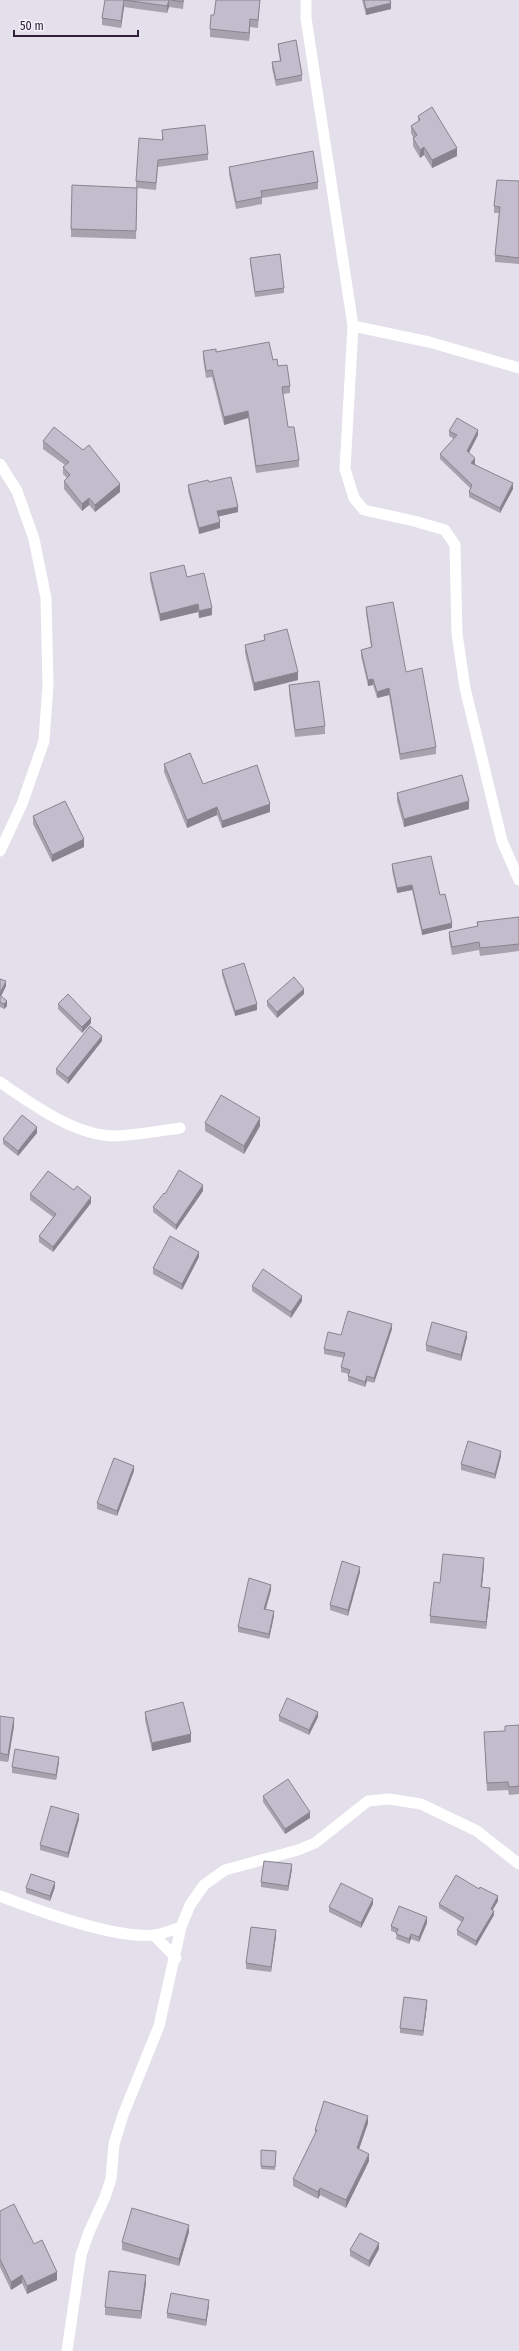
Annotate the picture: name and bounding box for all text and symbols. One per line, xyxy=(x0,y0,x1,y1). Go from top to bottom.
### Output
scale bar xyxy=(14,12,138,38)
text: 50 m xyxy=(20,19,44,33)

